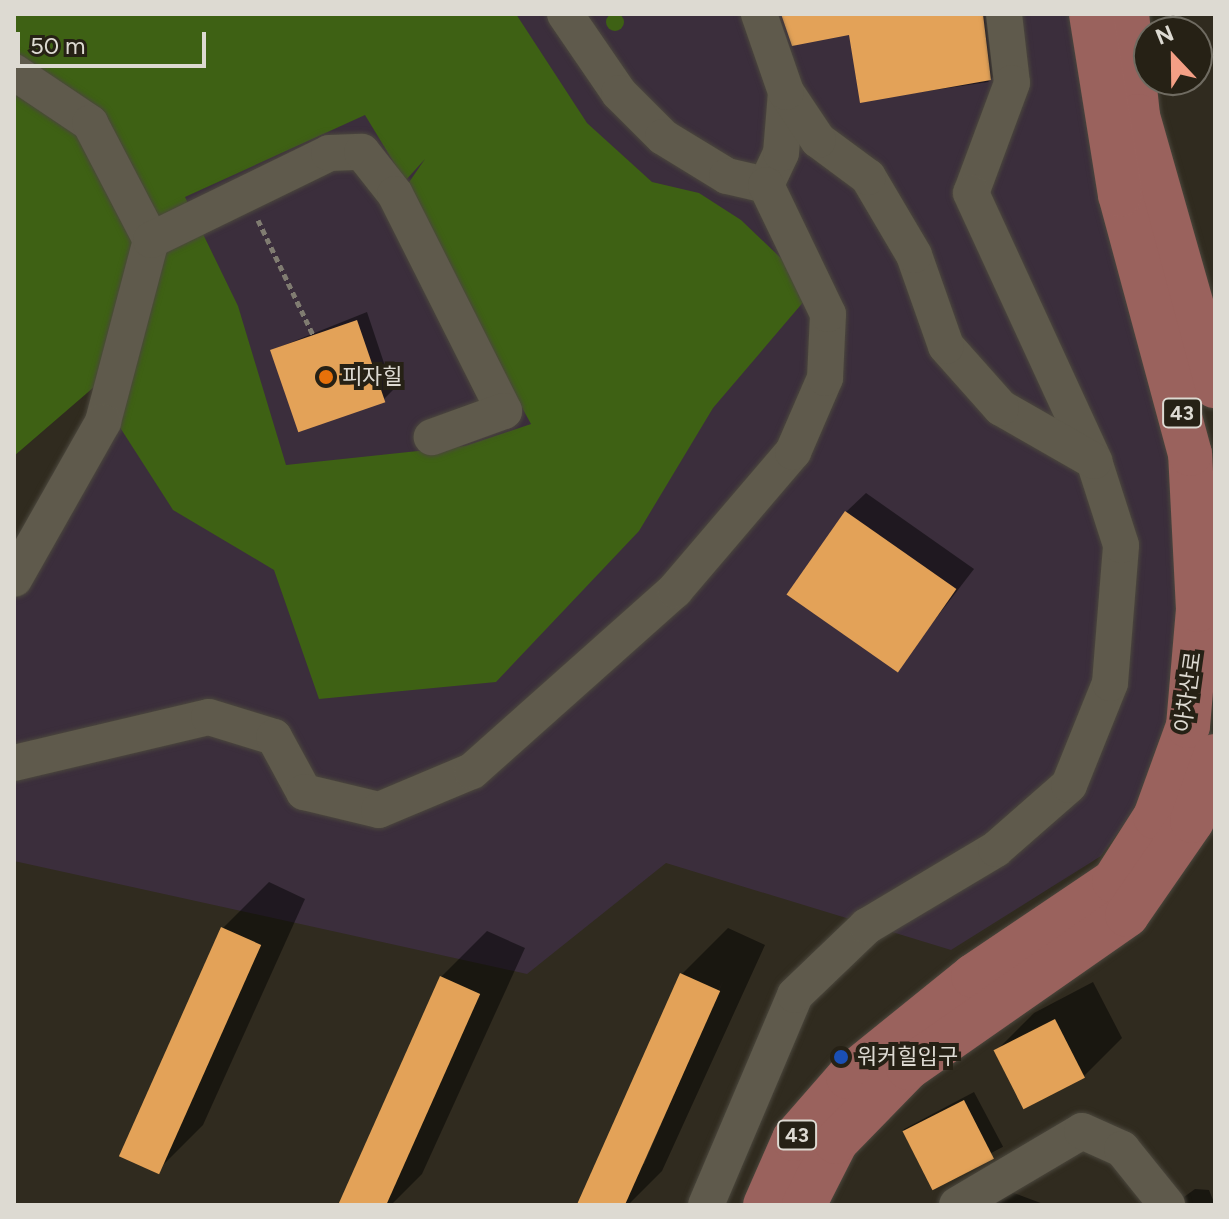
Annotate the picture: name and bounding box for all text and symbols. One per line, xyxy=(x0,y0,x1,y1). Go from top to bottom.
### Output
scale bar xyxy=(20,16,210,66)
north arrow xyxy=(1133,16,1213,96)
text: N xyxy=(1152,19,1178,51)
text: 50 m xyxy=(30,31,86,60)
place label: 피자힐 xyxy=(342,364,403,390)
marker: 피자힐 xyxy=(317,368,335,386)
road number: 43 xyxy=(1162,397,1202,429)
street label: 아차산로 xyxy=(1169,650,1207,734)
place label: 워커힐입구 xyxy=(857,1044,958,1070)
marker: 워커힐입구 xyxy=(832,1048,850,1066)
road number: 43 xyxy=(777,1119,817,1151)

